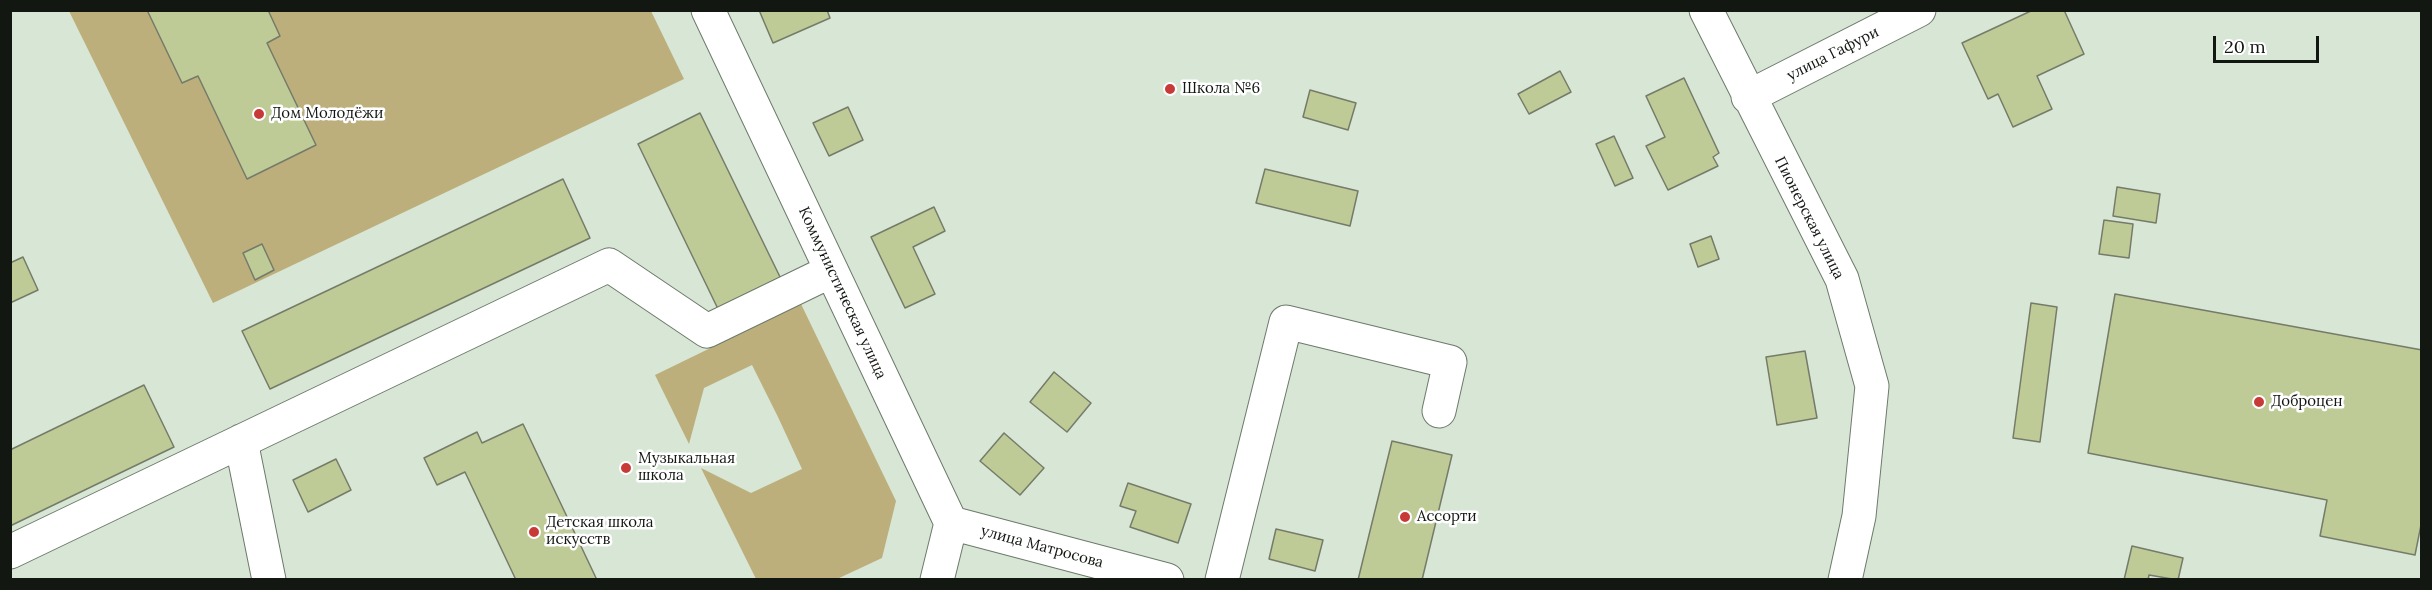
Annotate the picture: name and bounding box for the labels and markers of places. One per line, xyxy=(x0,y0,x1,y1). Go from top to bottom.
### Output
place label: Школа №6 xyxy=(1182,80,1260,98)
marker: Школа №6 xyxy=(1163,82,1177,96)
place label: Дом Молодёжи xyxy=(271,105,383,123)
marker: Дом Молодёжи xyxy=(252,107,266,121)
place label: Доброцен xyxy=(2271,393,2343,411)
marker: Доброцен xyxy=(2252,395,2266,409)
place label: Музыкальная школа xyxy=(638,450,735,485)
marker: Музыкальная школа xyxy=(619,461,633,475)
place label: Ассорти xyxy=(1417,508,1477,526)
marker: Ассорти xyxy=(1398,510,1412,524)
place label: Детская школа искусств xyxy=(546,514,654,549)
marker: Детская школа искусств xyxy=(527,525,541,539)

